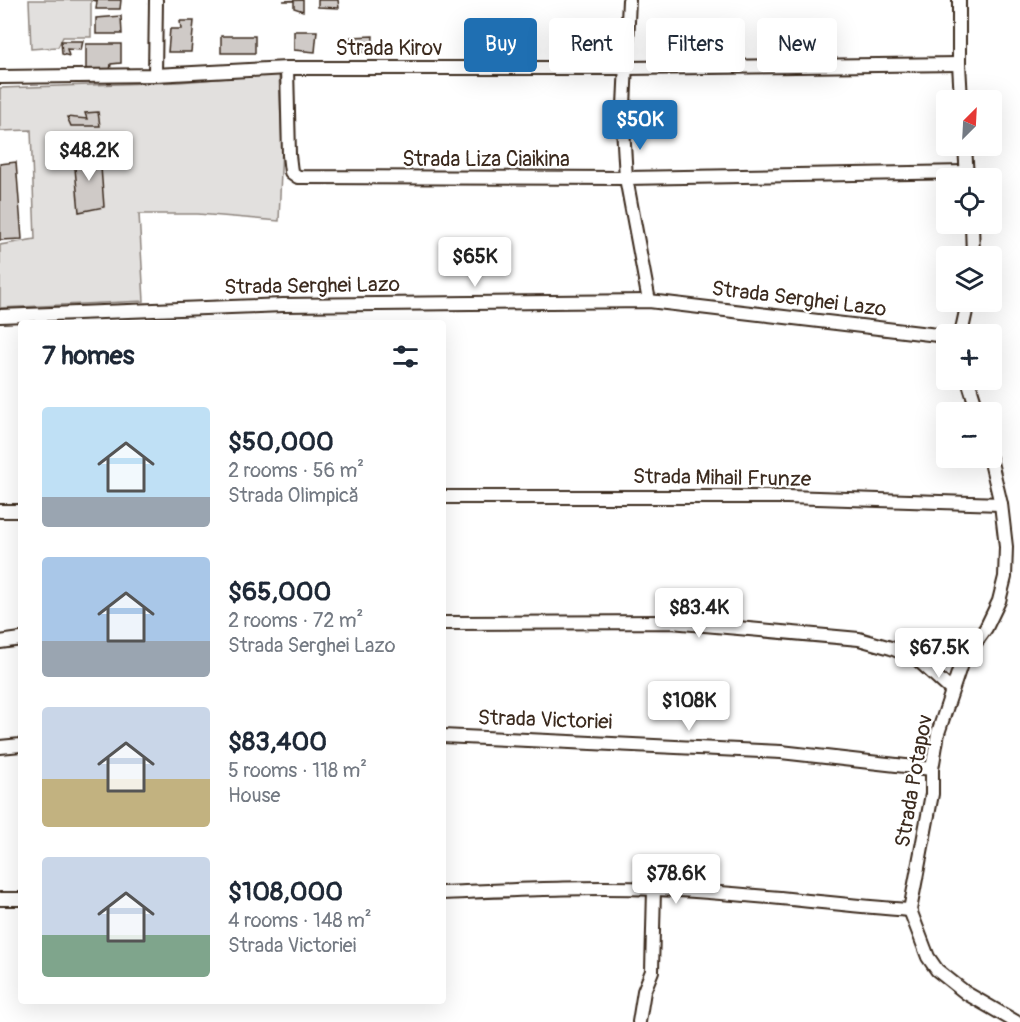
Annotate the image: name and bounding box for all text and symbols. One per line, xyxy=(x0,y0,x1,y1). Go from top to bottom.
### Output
chip: Buy xyxy=(464,18,537,72)
chip: Rent xyxy=(549,18,634,72)
chip: Filters xyxy=(646,18,745,72)
chip: New xyxy=(757,18,837,72)
street label: Strada Kirov xyxy=(336,35,442,62)
north arrow xyxy=(936,90,1002,156)
map controls xyxy=(936,90,1002,468)
pin: $50K xyxy=(604,100,676,151)
text: $50K xyxy=(616,107,664,132)
pin: $48.2K xyxy=(40,131,138,182)
text: $48.2K xyxy=(59,138,119,163)
street label: Strada Liza Ciaikina xyxy=(402,146,570,173)
button: locate xyxy=(936,168,1002,234)
pin: $65K xyxy=(439,237,511,288)
text: $65K xyxy=(452,244,498,269)
button: layers xyxy=(936,246,1002,312)
street label: Strada Serghei Lazo xyxy=(224,271,400,301)
street label: Strada Serghei Lazo xyxy=(710,275,888,323)
button: + xyxy=(936,324,1002,390)
text: 7 homes xyxy=(42,340,134,372)
icon: filters xyxy=(389,340,422,373)
button: − xyxy=(936,402,1002,468)
text: $50,000 xyxy=(228,426,334,458)
icon: home xyxy=(90,431,162,503)
text: 2 rooms · 56 m² xyxy=(228,458,364,483)
street label: Strada Mihail Frunze xyxy=(633,463,812,493)
text: Strada Olimpică xyxy=(228,483,359,508)
text: $65,000 xyxy=(228,576,331,608)
icon: home xyxy=(90,581,162,653)
pin: $83.4K xyxy=(650,588,748,639)
text: $83.4K xyxy=(669,595,729,620)
text: 2 rooms · 72 m² xyxy=(228,608,363,633)
pin: $67.5K xyxy=(890,628,988,679)
text: Strada Serghei Lazo xyxy=(228,633,395,658)
text: $67.5K xyxy=(909,635,969,660)
pin: $108K xyxy=(647,681,731,732)
text: $108K xyxy=(662,688,716,713)
street label: Strada Victoriei xyxy=(477,704,613,736)
street label: Strada Potapov xyxy=(889,713,939,849)
text: $83,400 xyxy=(228,726,327,758)
icon: home xyxy=(90,731,162,803)
text: 5 rooms · 118 m² xyxy=(228,758,367,783)
text: House xyxy=(228,783,280,808)
pin: $78.6K xyxy=(627,854,725,905)
text: $78.6K xyxy=(646,861,706,886)
text: $108,000 xyxy=(228,876,343,908)
icon: home xyxy=(90,881,162,953)
text: 4 rooms · 148 m² xyxy=(228,908,372,933)
text: Strada Victoriei xyxy=(228,933,356,958)

